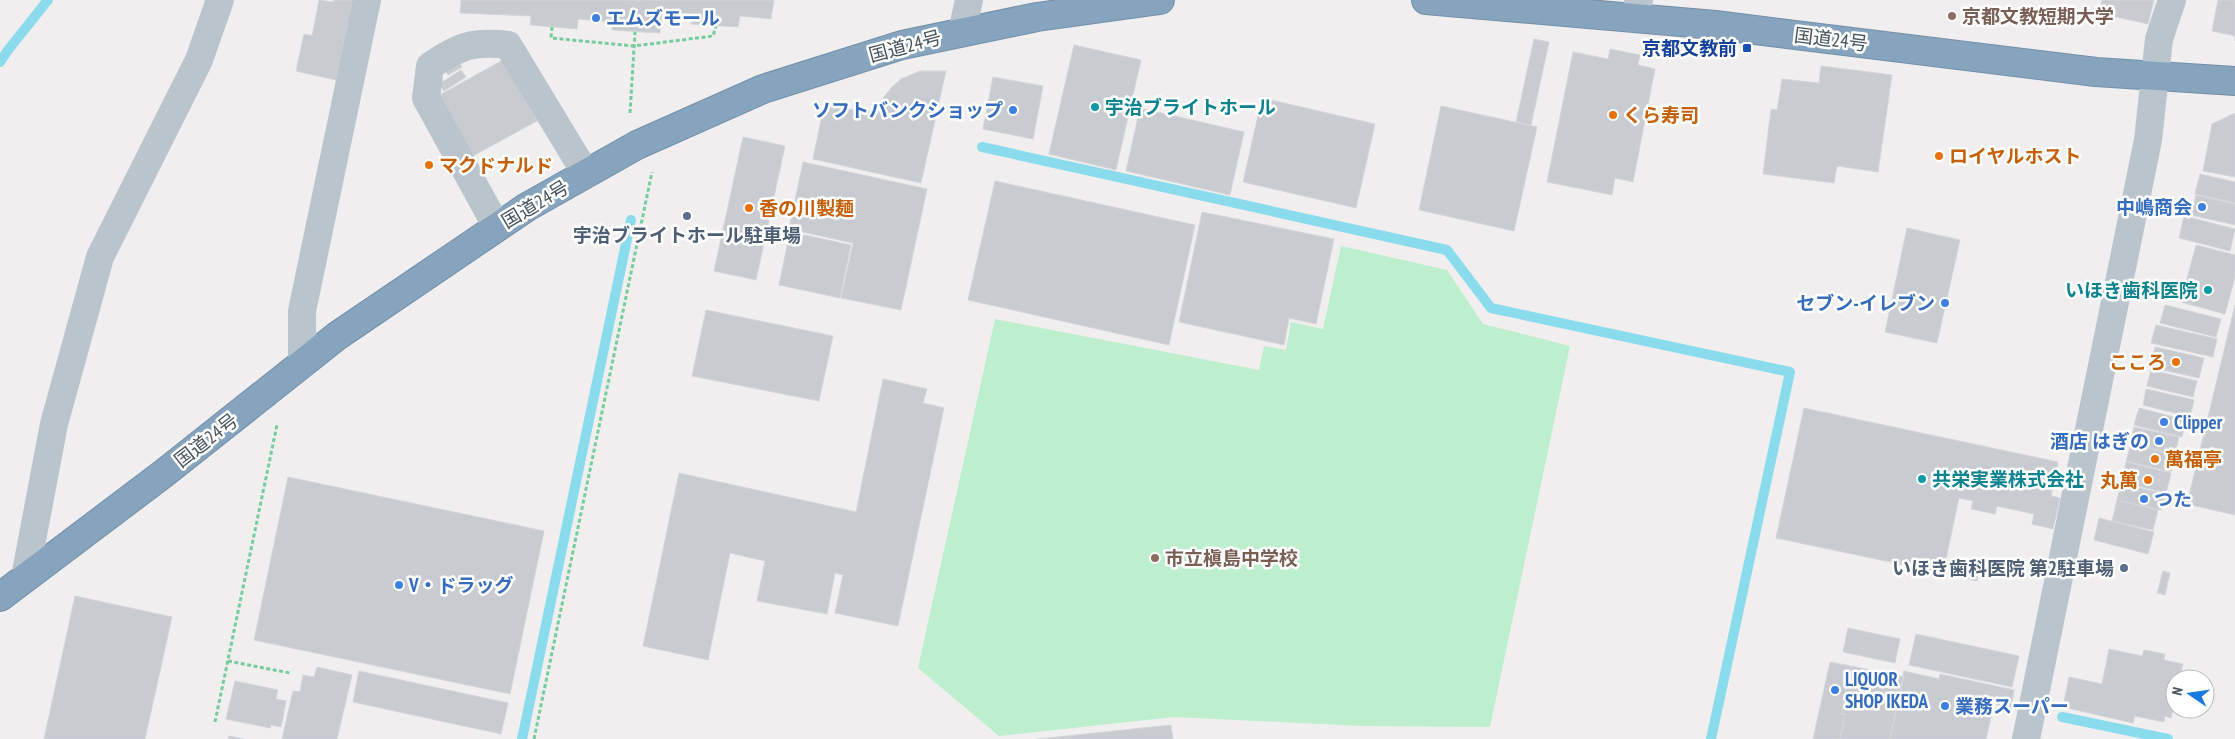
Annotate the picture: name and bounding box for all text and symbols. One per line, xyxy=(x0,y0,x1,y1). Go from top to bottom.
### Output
place label: 京都文教短期大学 xyxy=(1962,4,2114,28)
place label: エムズモール xyxy=(606,6,720,30)
marker: 京都文教短期大学 xyxy=(1946,10,1958,22)
marker: エムズモール xyxy=(590,12,602,24)
street label: 国道24号 xyxy=(1793,23,1869,55)
street label: 国道24号 xyxy=(866,25,944,67)
place label: 京都文教前 xyxy=(1642,36,1737,60)
marker: 京都文教前 xyxy=(1741,42,1753,54)
place label: 宇治ブライトホール xyxy=(1105,95,1276,119)
place label: ソフトバンクショップ xyxy=(812,98,1003,122)
marker: 宇治ブライトホール xyxy=(1089,101,1101,113)
place label: くら寿司 xyxy=(1623,103,1699,127)
marker: ソフトバンクショップ xyxy=(1007,104,1019,116)
marker: くら寿司 xyxy=(1607,109,1619,121)
place label: ロイヤルホスト xyxy=(1949,144,2081,168)
marker: ロイヤルホスト xyxy=(1933,150,1945,162)
place label: マクドナルド xyxy=(439,153,553,177)
marker: マクドナルド xyxy=(423,159,435,171)
street label: 国道24号 xyxy=(497,175,573,233)
place label: 中嶋商会 xyxy=(2116,195,2192,219)
place label: 香の川製麺 xyxy=(759,196,854,220)
marker: 中嶋商会 xyxy=(2196,201,2208,213)
marker: 香の川製麺 xyxy=(743,202,755,214)
marker: 宇治ブライトホール駐車場 xyxy=(681,210,693,222)
place label: 宇治ブライトホール駐車場 xyxy=(573,223,801,247)
place label: いほき歯科医院 xyxy=(2065,278,2198,302)
marker: いほき歯科医院 xyxy=(2202,284,2214,296)
place label: セブン-イレブン xyxy=(1796,291,1935,315)
marker: セブン-イレブン xyxy=(1939,297,1951,309)
place label: こころ xyxy=(2109,350,2166,374)
marker: こころ xyxy=(2170,356,2182,368)
street label: 国道24号 xyxy=(169,408,243,472)
place label: Clipper xyxy=(2174,410,2223,434)
marker: Clipper xyxy=(2158,416,2170,428)
place label: 酒店 はぎの xyxy=(2050,429,2149,453)
marker: 酒店 はぎの xyxy=(2153,435,2165,447)
place label: 萬福亭 xyxy=(2165,447,2222,471)
marker: 萬福亭 xyxy=(2149,453,2161,465)
place label: 共栄実業株式会社 xyxy=(1932,467,2084,491)
place label: 丸萬 xyxy=(2100,468,2138,492)
marker: 共栄実業株式会社 xyxy=(1916,473,1928,485)
marker: 丸萬 xyxy=(2142,474,2154,486)
place label: つた xyxy=(2154,487,2192,511)
marker: つた xyxy=(2138,493,2150,505)
place label: 市立槇島中学校 xyxy=(1165,546,1298,570)
marker: 市立槇島中学校 xyxy=(1149,552,1161,564)
place label: いほき歯科医院 第2駐車場 xyxy=(1892,556,2114,580)
marker: いほき歯科医院 第2駐車場 xyxy=(2118,562,2130,574)
place label: V・ドラッグ xyxy=(408,573,514,597)
marker: V・ドラッグ xyxy=(393,579,405,591)
place label: LIQUOR SHOP IKEDA xyxy=(1845,667,1929,713)
north arrow xyxy=(2165,669,2215,719)
marker: LIQUOR SHOP IKEDA xyxy=(1829,684,1841,696)
text: N xyxy=(2168,685,2187,697)
place label: 業務スーパー xyxy=(1955,694,2069,718)
marker: 業務スーパー xyxy=(1939,700,1951,712)

